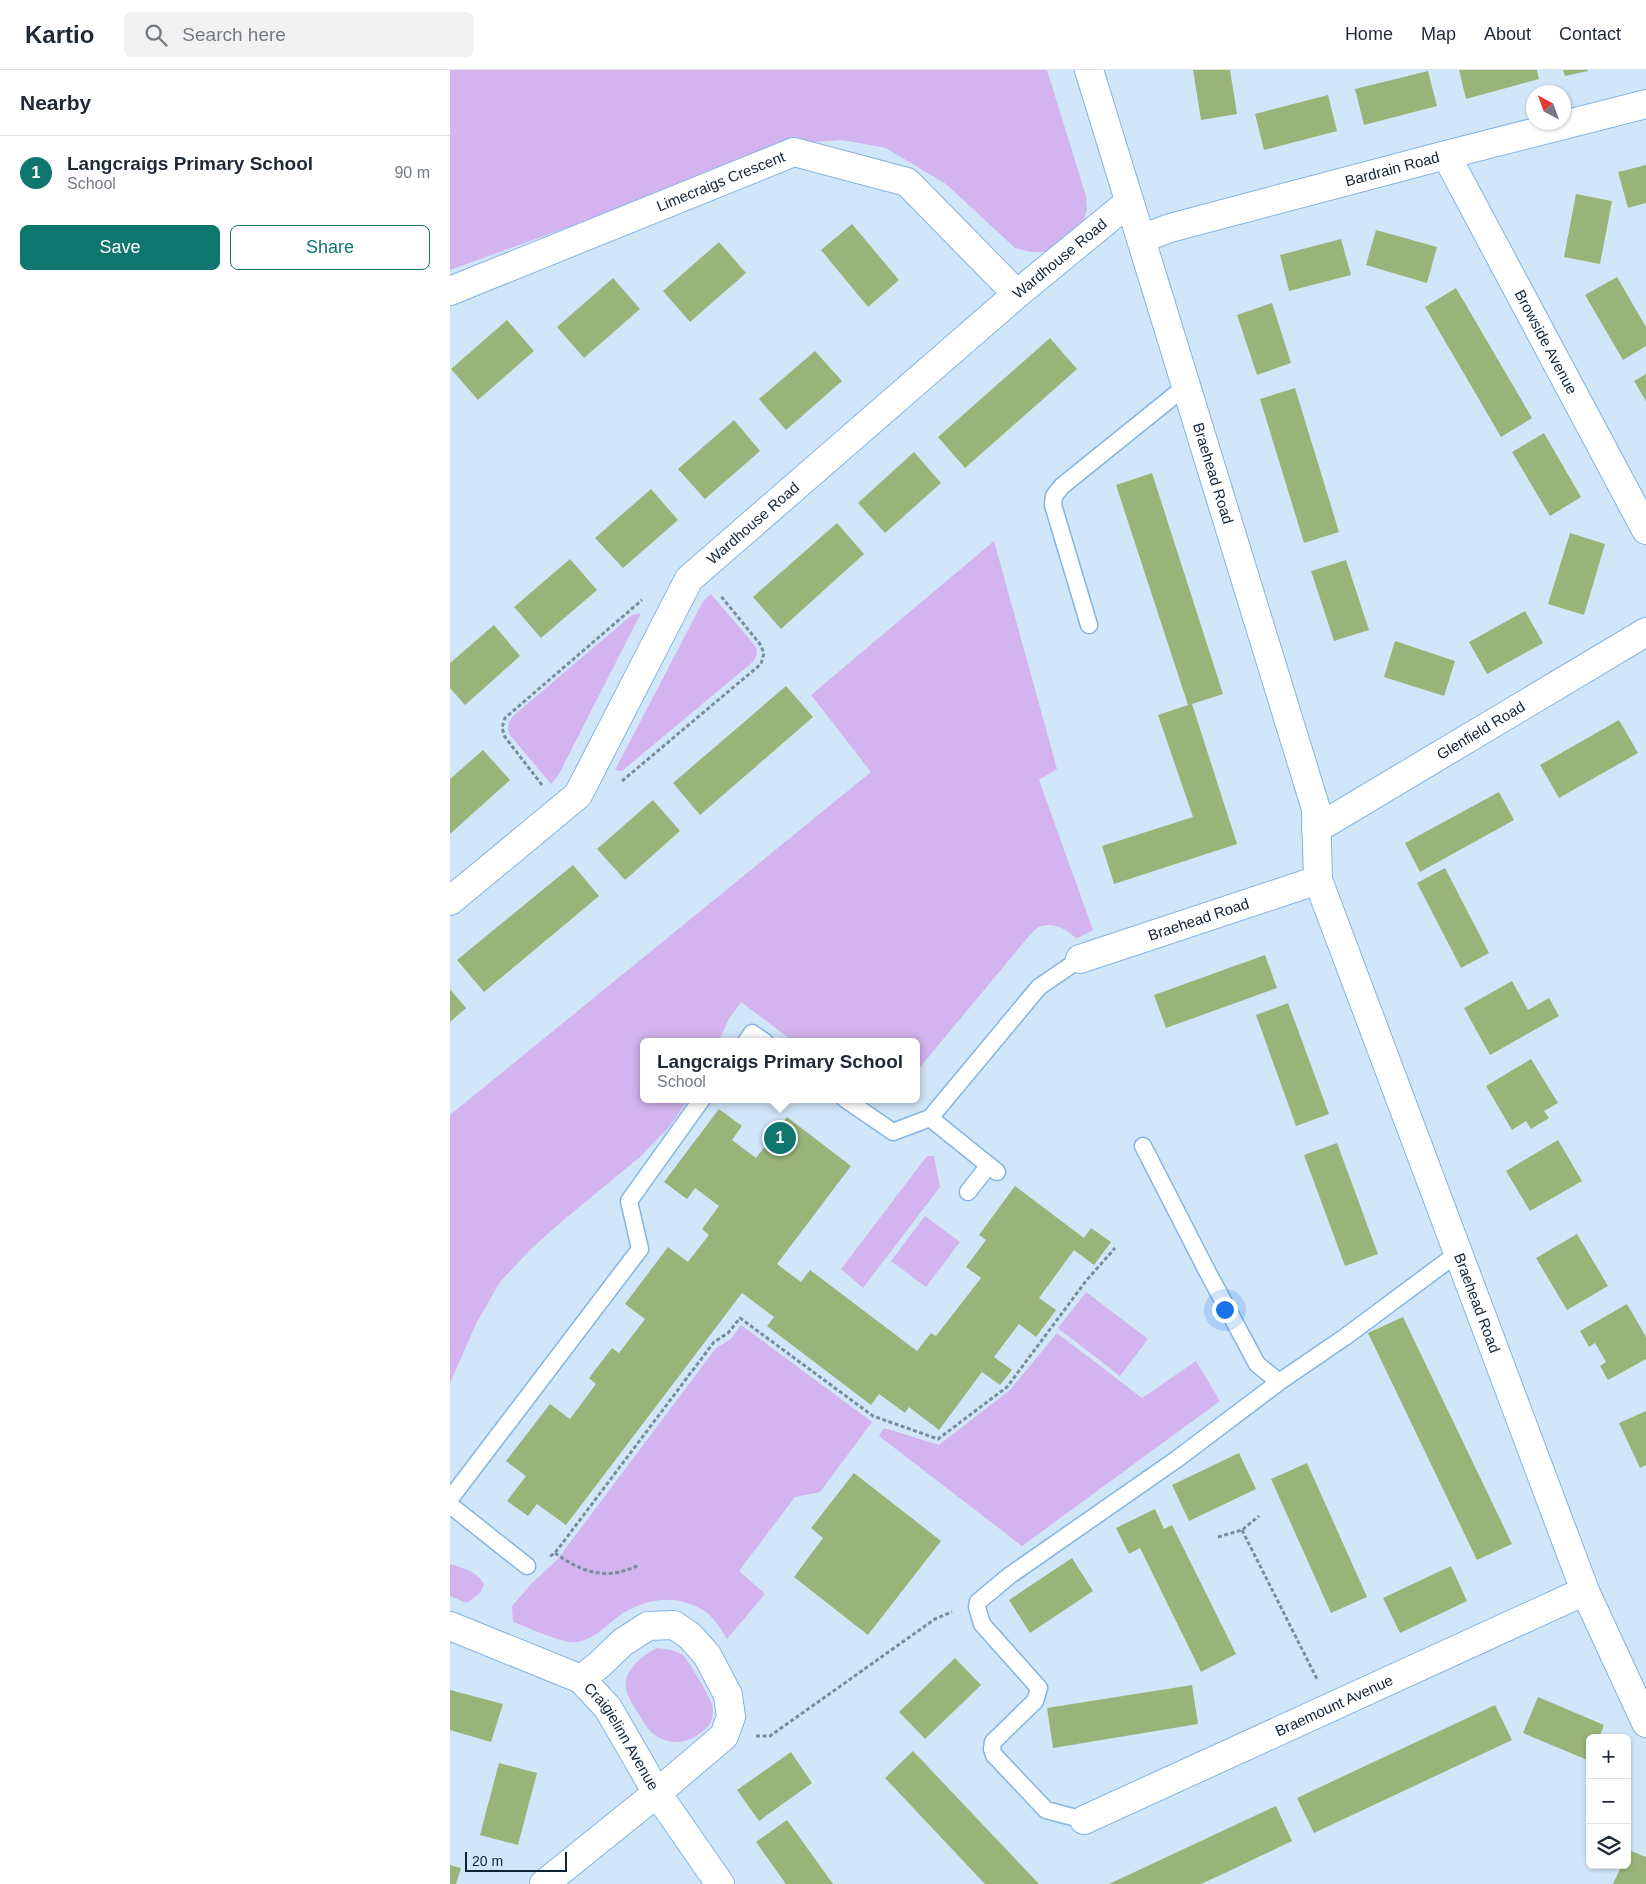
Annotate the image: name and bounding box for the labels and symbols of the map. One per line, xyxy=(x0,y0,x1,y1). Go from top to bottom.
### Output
north arrow xyxy=(1526,85,1571,130)
street label: Limecraigs Crescent xyxy=(654,147,788,215)
street label: Bardrain Road xyxy=(1343,148,1441,189)
street label: Wardhouse Road xyxy=(1009,215,1110,302)
street label: Browside Avenue xyxy=(1511,287,1581,397)
street label: Braehead Road xyxy=(1190,421,1237,526)
street label: Wardhouse Road xyxy=(703,478,802,567)
street label: Glenfield Road xyxy=(1434,697,1528,763)
street label: Braehead Road xyxy=(1146,895,1251,944)
pin: 1 xyxy=(764,1119,796,1157)
street label: Braehead Road xyxy=(1451,1251,1504,1355)
your location xyxy=(1212,1297,1238,1323)
street label: Braemount Avenue xyxy=(1272,1671,1395,1739)
street label: Craigielinn Avenue xyxy=(581,1679,662,1793)
scale bar xyxy=(465,1849,568,1872)

